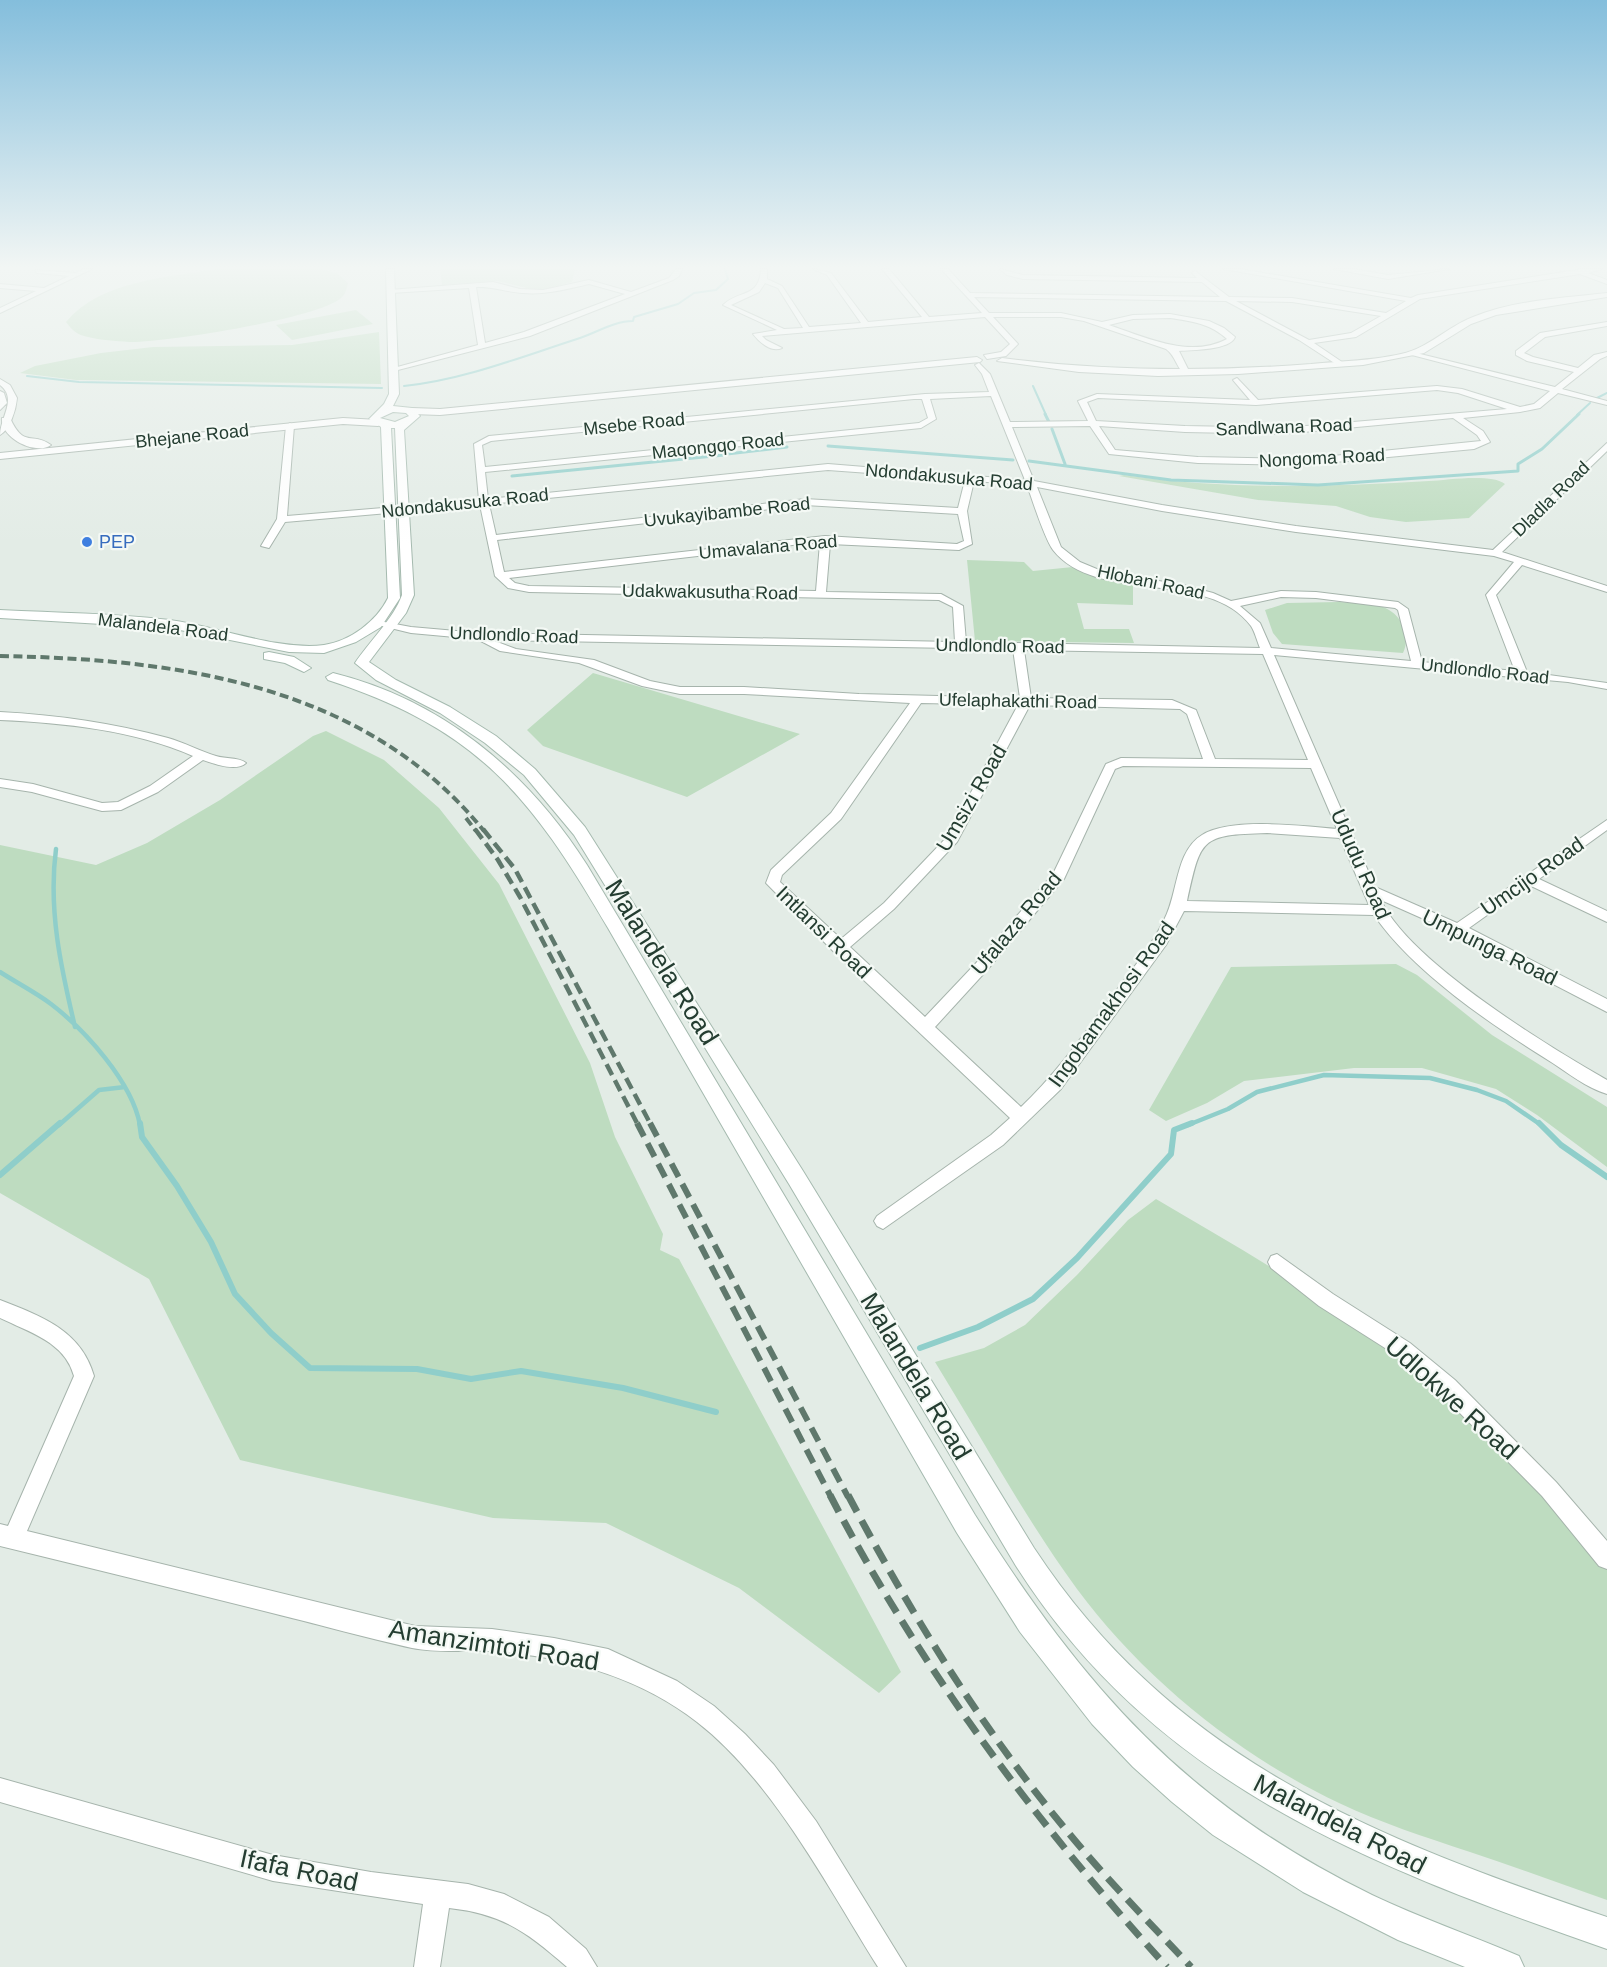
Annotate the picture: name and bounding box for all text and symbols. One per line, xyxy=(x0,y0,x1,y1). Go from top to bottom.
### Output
street label: Msebe Road xyxy=(582,409,686,439)
street label: Sandlwana Road xyxy=(1215,415,1353,439)
street label: Bhejane Road xyxy=(134,420,250,452)
street label: Maqongqo Road xyxy=(651,429,785,463)
street label: Nongoma Road xyxy=(1259,445,1385,471)
street label: Dladla Road xyxy=(1508,457,1594,541)
street label: Ndondakusuka Road xyxy=(864,460,1034,494)
street label: Ndondakusuka Road xyxy=(380,484,550,522)
street label: Uvukayibambe Road xyxy=(643,493,811,531)
street label: Umavalana Road xyxy=(698,531,838,563)
place label: PEP xyxy=(99,532,135,552)
marker: PEP xyxy=(80,535,94,549)
street label: Hlobani Road xyxy=(1096,561,1206,603)
street label: Udakwakusutha Road xyxy=(622,580,798,604)
street label: Malandela Road xyxy=(97,609,229,645)
street label: Undlondlo Road xyxy=(449,623,579,647)
street label: Undlondlo Road xyxy=(935,635,1065,657)
street label: Undlondlo Road xyxy=(1420,654,1550,688)
street label: Ufelaphakathi Road xyxy=(939,690,1097,712)
street label: Umsizi Road xyxy=(931,741,1011,855)
street label: Ududu Road xyxy=(1327,805,1395,923)
street label: Umcijo Road xyxy=(1476,832,1588,920)
street label: Ufalaza Road xyxy=(966,867,1066,979)
street label: Malandela Road xyxy=(599,874,725,1050)
street label: Intlansi Road xyxy=(772,881,876,983)
street label: Umpunga Road xyxy=(1419,904,1561,990)
street label: Ingobamakhosi Road xyxy=(1043,917,1179,1091)
street label: Malandela Road xyxy=(854,1287,978,1465)
street label: Udlokwe Road xyxy=(1379,1330,1525,1466)
street label: Amanzimtoti Road xyxy=(387,1614,601,1676)
street label: Malandela Road xyxy=(1249,1768,1431,1880)
street label: Ifafa Road xyxy=(237,1843,361,1897)

